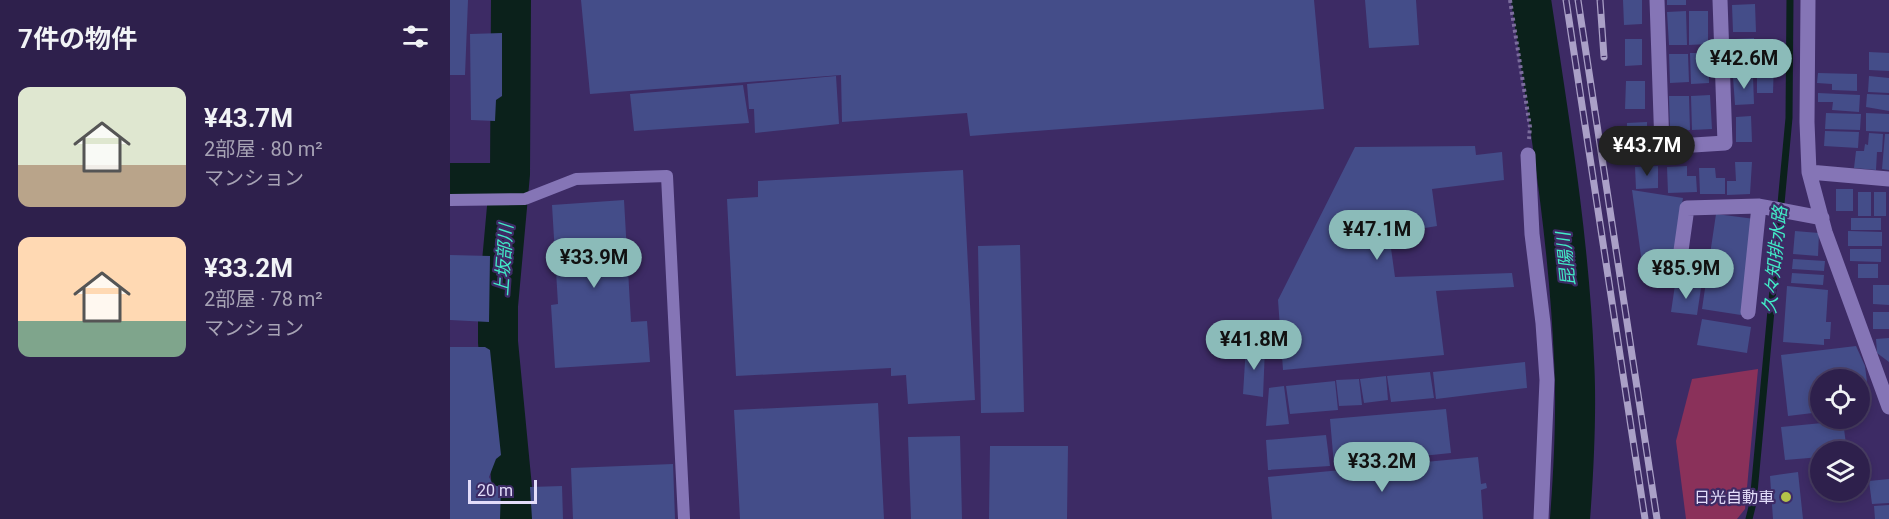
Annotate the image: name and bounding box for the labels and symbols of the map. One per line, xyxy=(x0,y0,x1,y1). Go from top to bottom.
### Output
pin: ¥42.6M xyxy=(1695,39,1793,90)
pin: ¥43.7M xyxy=(1598,126,1696,177)
water label: 久々知排水路 xyxy=(1758,203,1791,315)
pin: ¥47.1M xyxy=(1328,210,1426,261)
water label: 上坂部川 xyxy=(491,221,517,297)
water label: 昆陽川 xyxy=(1552,229,1579,287)
pin: ¥33.9M xyxy=(545,238,643,289)
pin: ¥85.9M xyxy=(1637,249,1735,300)
pin: ¥41.8M xyxy=(1205,320,1303,371)
pin: ¥33.2M xyxy=(1333,442,1431,493)
scale bar xyxy=(468,477,537,504)
place label: 日光自動車 xyxy=(1694,488,1774,507)
marker: 日光自動車 xyxy=(1779,490,1793,504)

